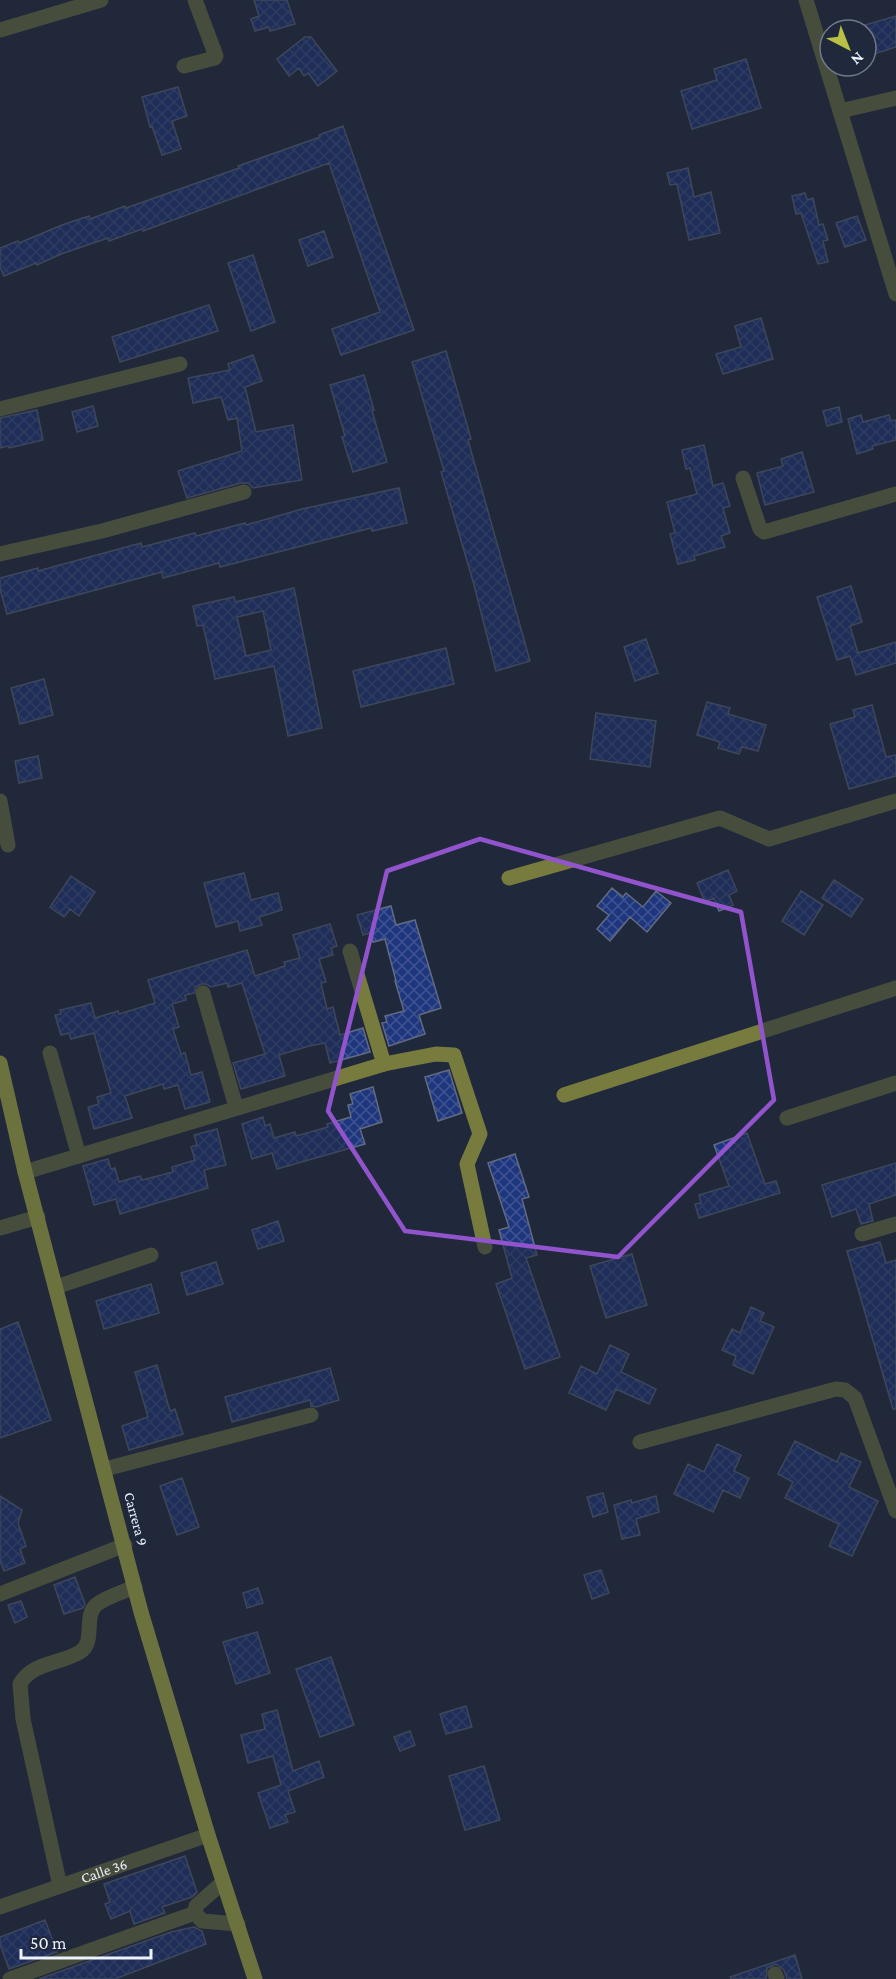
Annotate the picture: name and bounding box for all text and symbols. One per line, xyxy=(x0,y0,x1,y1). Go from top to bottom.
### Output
north arrow xyxy=(818,18,878,78)
text: N xyxy=(848,49,867,69)
street label: Carrera 9 xyxy=(121,1490,151,1548)
street label: Calle 36 xyxy=(79,1856,129,1886)
scale bar xyxy=(21,1922,152,1960)
text: 50 m xyxy=(30,1933,67,1953)

